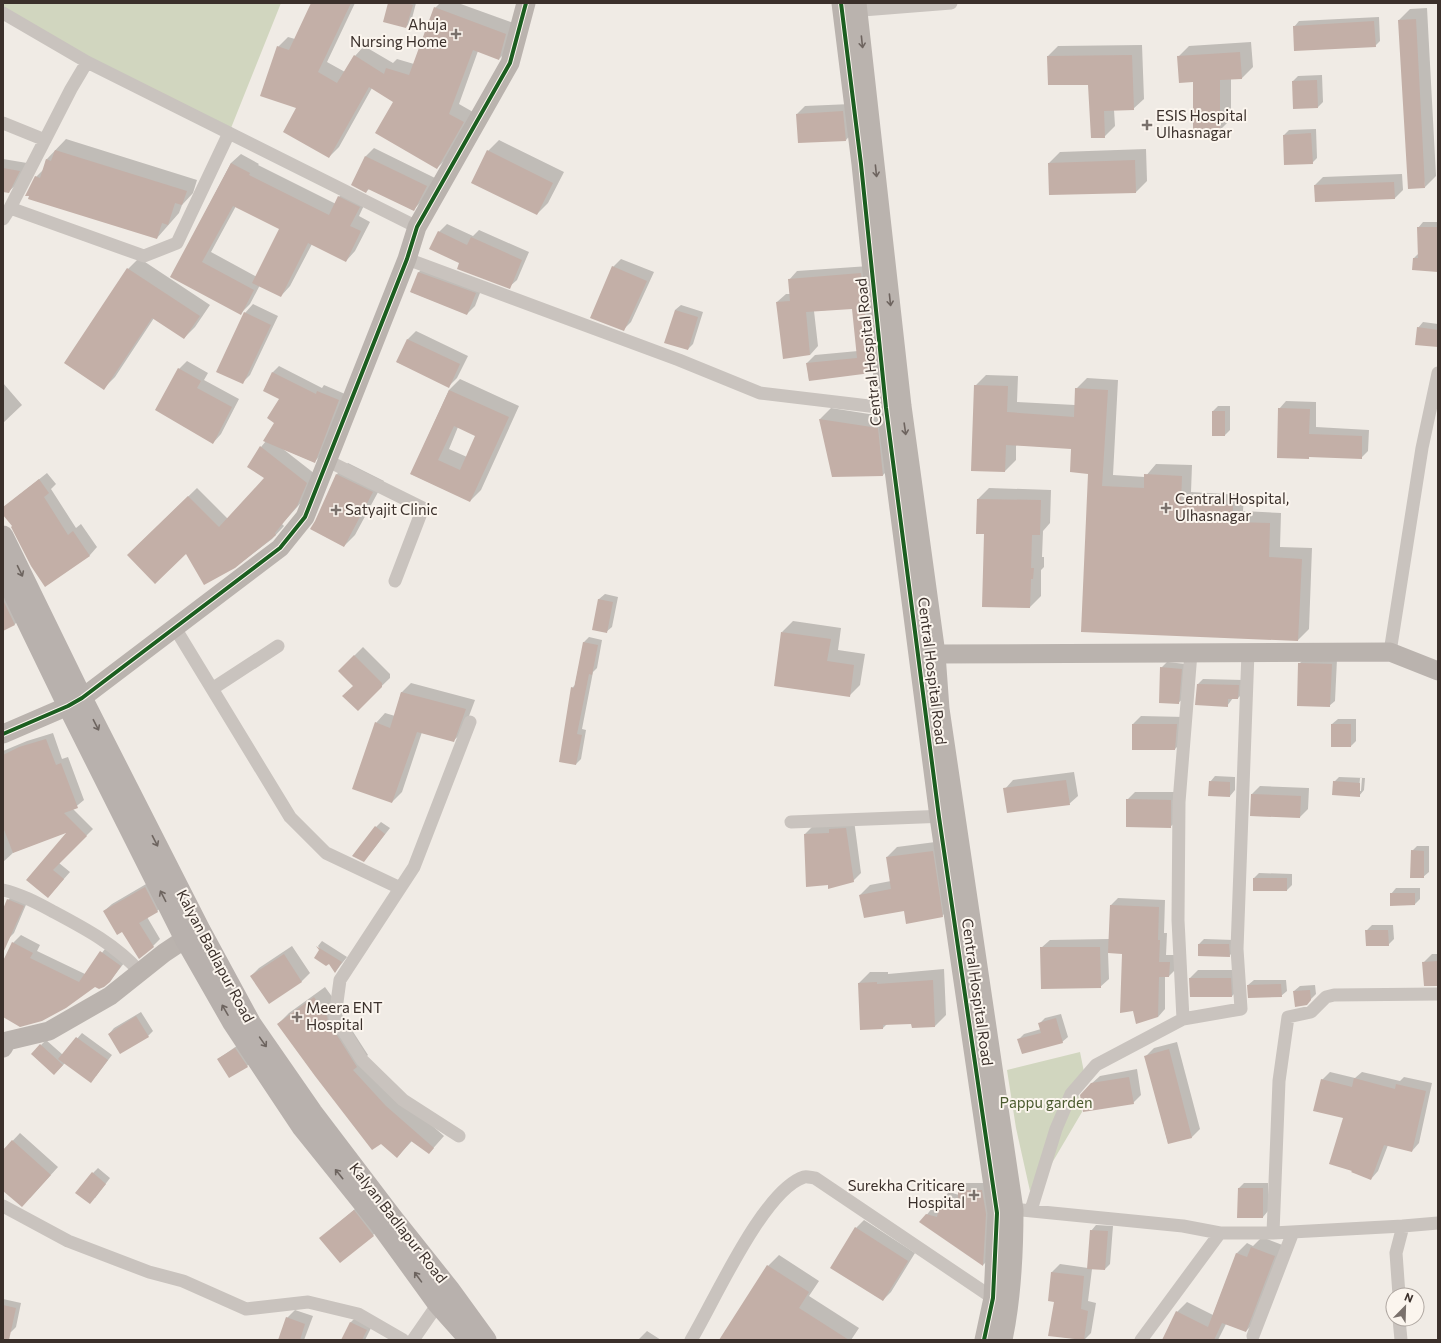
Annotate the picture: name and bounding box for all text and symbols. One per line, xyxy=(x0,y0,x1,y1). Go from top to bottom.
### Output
place label: Ahuja Nursing Home xyxy=(350,15,447,50)
marker: Ahuja Nursing Home xyxy=(450,28,462,40)
one-way arrow xyxy=(858,35,866,48)
place label: ESIS Hospital Ulhasnagar xyxy=(1156,106,1247,141)
marker: ESIS Hospital Ulhasnagar xyxy=(1141,119,1153,131)
one-way arrow xyxy=(873,164,880,177)
street label: Central Hospital Road xyxy=(851,277,885,427)
one-way arrow xyxy=(887,293,894,306)
one-way arrow xyxy=(901,422,909,435)
place label: Central Hospital, Ulhasnagar xyxy=(1175,489,1289,524)
place label: Satyajit Clinic xyxy=(345,500,438,518)
marker: Central Hospital, Ulhasnagar xyxy=(1160,502,1172,514)
marker: Satyajit Clinic xyxy=(330,504,342,516)
one-way arrow xyxy=(17,565,24,577)
street label: Central Hospital Road xyxy=(915,596,951,746)
one-way arrow xyxy=(92,719,100,731)
one-way arrow xyxy=(151,835,159,847)
street label: Kalyan Badlapur Road xyxy=(173,886,258,1025)
one-way arrow xyxy=(159,890,166,902)
street label: Central Hospital Road xyxy=(959,917,997,1067)
place label: Meera ENT Hospital xyxy=(306,998,383,1033)
one-way arrow xyxy=(221,1004,229,1016)
marker: Meera ENT Hospital xyxy=(291,1011,303,1023)
one-way arrow xyxy=(259,1036,267,1047)
park label: Pappu garden xyxy=(999,1093,1093,1111)
street label: Kalyan Badlapur Road xyxy=(346,1159,451,1286)
one-way arrow xyxy=(335,1169,344,1179)
place label: Surekha Criticare Hospital xyxy=(848,1176,965,1211)
marker: Surekha Criticare Hospital xyxy=(968,1189,980,1201)
one-way arrow xyxy=(414,1272,423,1283)
north arrow xyxy=(1385,1287,1425,1327)
text: N xyxy=(1403,1290,1415,1305)

